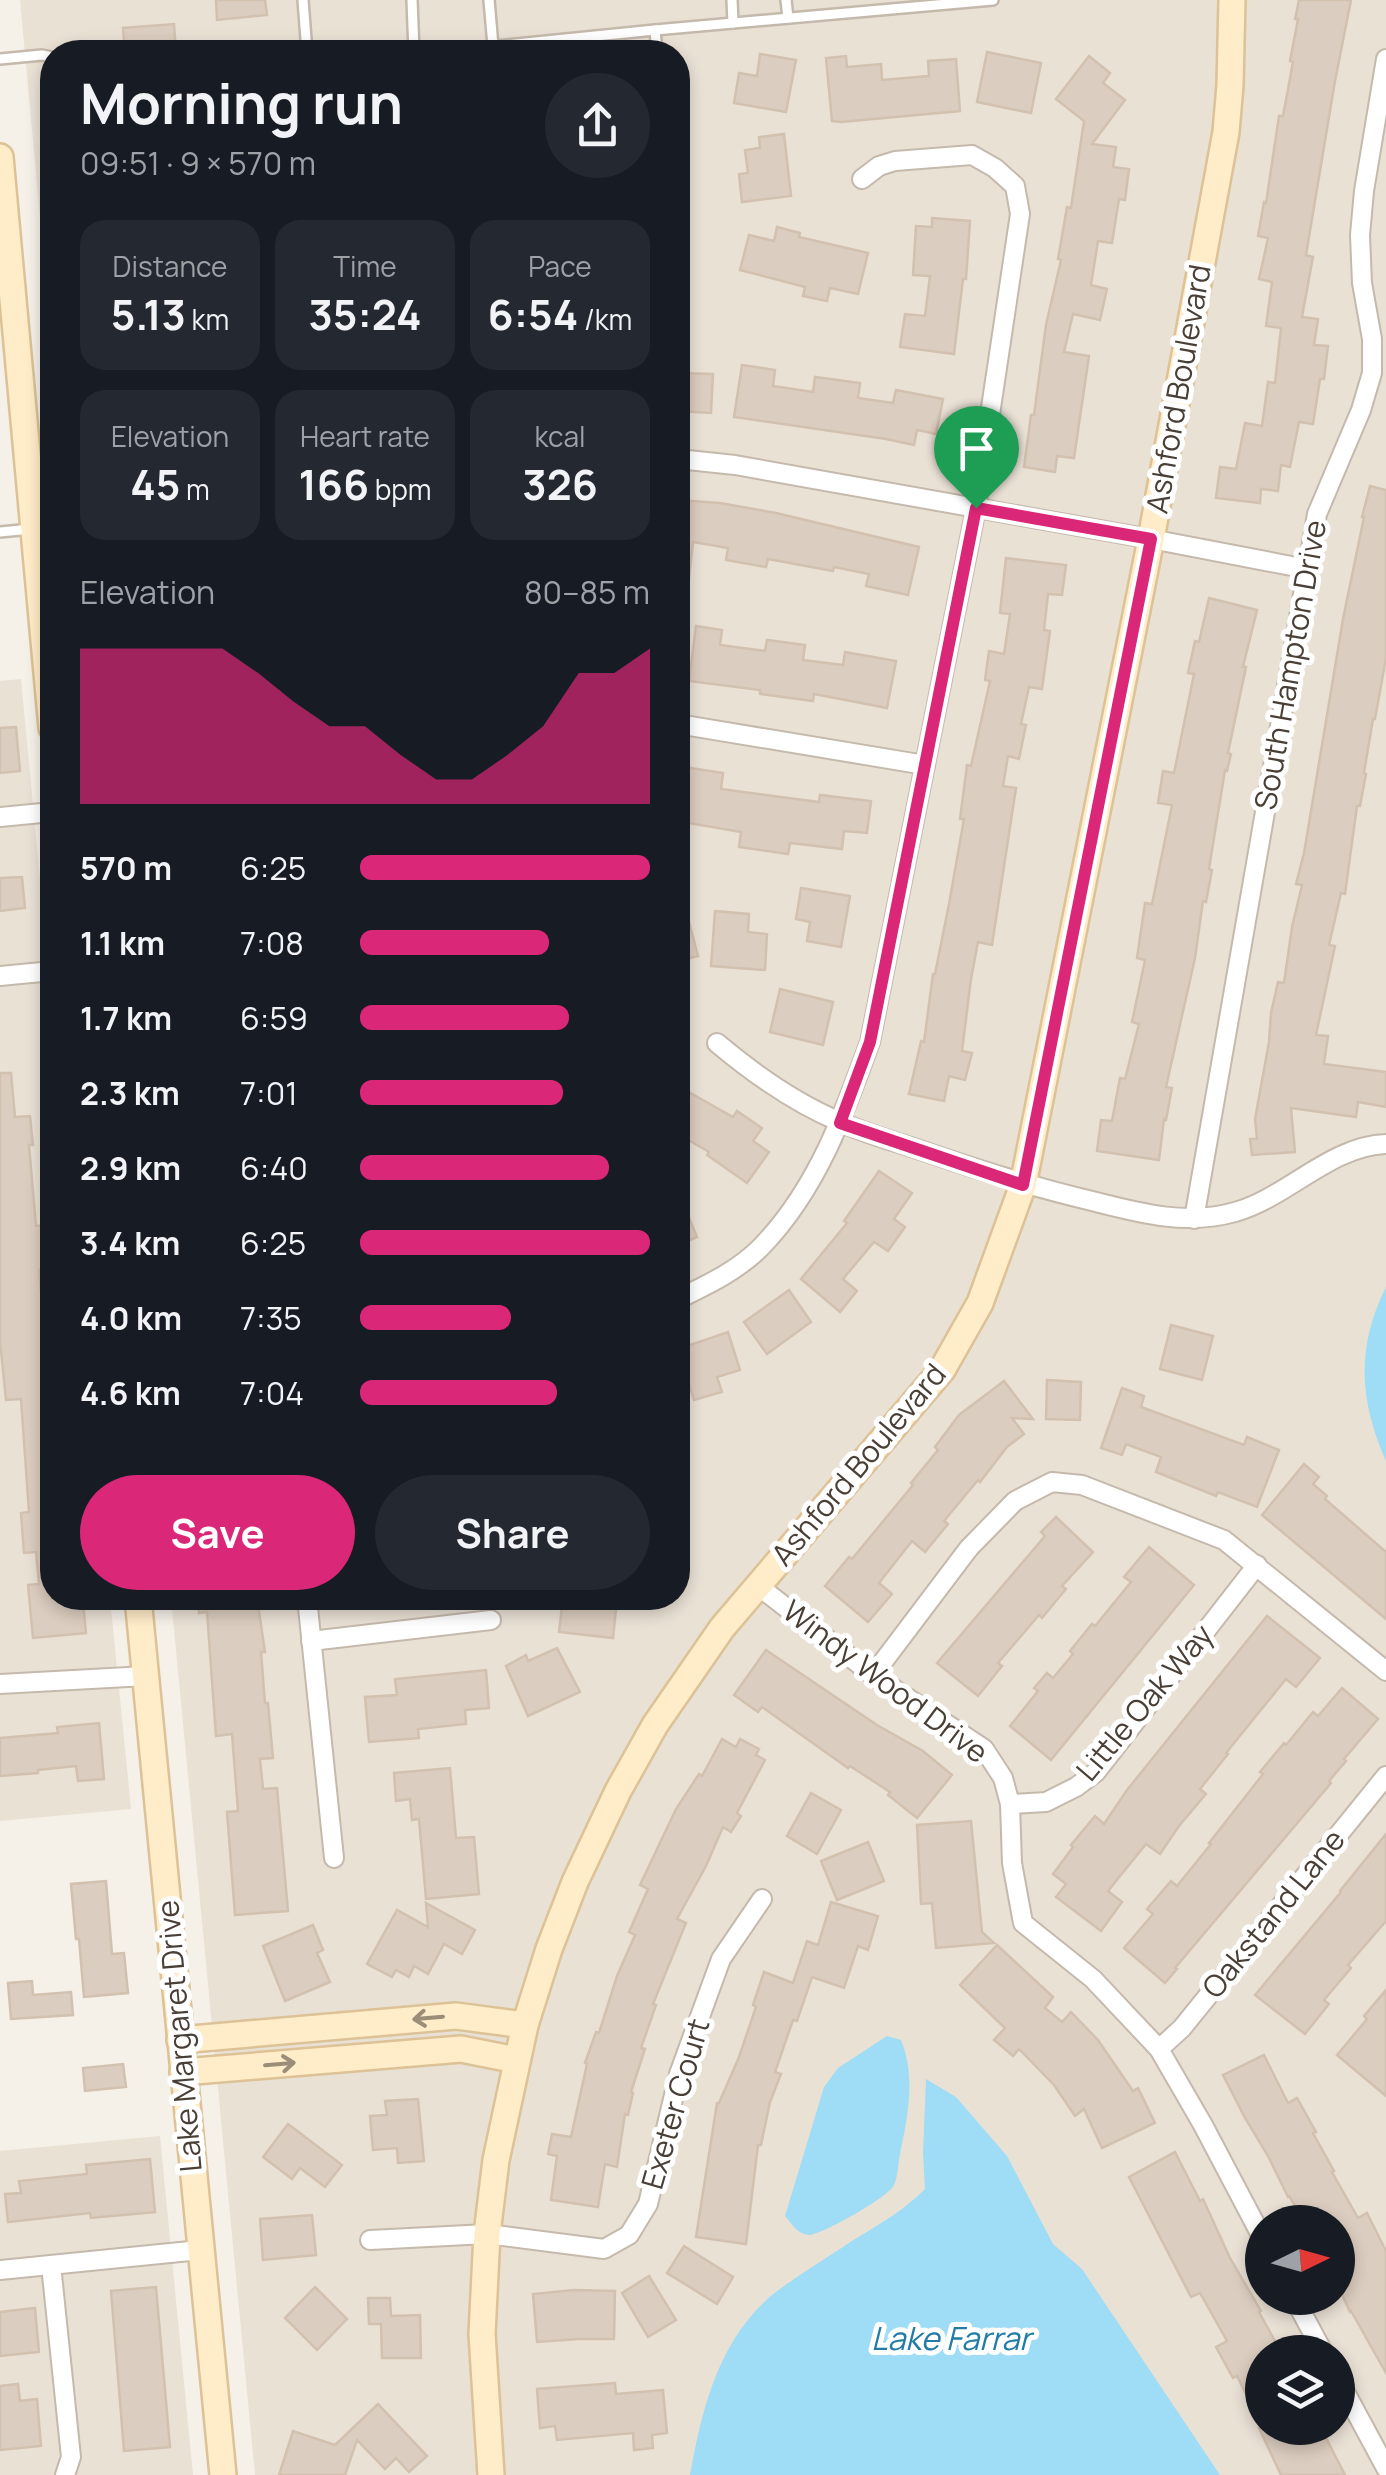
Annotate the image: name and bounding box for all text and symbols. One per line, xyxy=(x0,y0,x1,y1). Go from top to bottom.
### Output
text: Morning run xyxy=(80,65,403,141)
button: share xyxy=(545,73,650,178)
text: 09:51 · 9 × 570 m xyxy=(80,141,316,185)
text: Distance xyxy=(113,247,227,285)
text: Time xyxy=(333,247,397,285)
text: Pace xyxy=(528,247,592,285)
street label: Ashford Boulevard xyxy=(1135,261,1220,516)
text: 5.13 xyxy=(111,285,186,343)
text: 35:24 xyxy=(308,285,422,343)
text: 6:54 xyxy=(488,285,578,343)
text: km xyxy=(186,300,229,338)
text: /km xyxy=(578,300,632,338)
pin xyxy=(934,406,1019,509)
text: Elevation xyxy=(111,417,229,455)
text: Heart rate xyxy=(300,417,430,455)
text: kcal xyxy=(534,417,586,455)
icon: arrive xyxy=(949,421,1004,476)
text: 45 xyxy=(130,455,180,513)
text: 166 xyxy=(298,455,369,513)
text: 326 xyxy=(522,455,598,513)
text: m xyxy=(180,470,210,508)
text: bpm xyxy=(369,470,432,508)
street label: South Hampton Drive xyxy=(1244,517,1335,813)
text: Elevation xyxy=(80,570,215,614)
text: 80–85 m xyxy=(524,570,650,614)
text: 570 m xyxy=(80,846,172,890)
text: 6:25 xyxy=(240,846,306,890)
text: 1.1 km xyxy=(80,921,165,965)
text: 7:08 xyxy=(240,921,304,965)
text: 1.7 km xyxy=(80,996,172,1040)
text: 6:59 xyxy=(240,996,308,1040)
text: 2.3 km xyxy=(80,1071,180,1115)
text: 7:01 xyxy=(240,1071,298,1115)
text: 2.9 km xyxy=(80,1146,181,1190)
text: 6:40 xyxy=(240,1146,308,1190)
text: 3.4 km xyxy=(80,1221,180,1265)
text: 6:25 xyxy=(240,1221,306,1265)
text: 4.0 km xyxy=(80,1296,182,1340)
text: 7:35 xyxy=(240,1296,302,1340)
street label: Ashford Boulevard xyxy=(761,1354,954,1574)
text: 4.6 km xyxy=(80,1371,181,1415)
text: 7:04 xyxy=(240,1371,304,1415)
button: Save xyxy=(80,1475,355,1590)
button: Share xyxy=(375,1475,650,1590)
street label: Windy Wood Drive xyxy=(775,1590,997,1772)
street label: Little Oak Way xyxy=(1066,1615,1222,1789)
street label: Oakstand Lane xyxy=(1192,1820,1354,2006)
street label: Lake Margaret Drive xyxy=(146,1898,211,2174)
one-way arrow xyxy=(413,2009,445,2028)
street label: Exeter Court xyxy=(631,2014,718,2194)
one-way arrow xyxy=(263,2055,296,2074)
north arrow xyxy=(1245,2205,1355,2315)
map controls xyxy=(1245,2205,1355,2445)
water label: Lake Farrar xyxy=(871,2316,1035,2360)
button: layers xyxy=(1245,2335,1355,2445)

